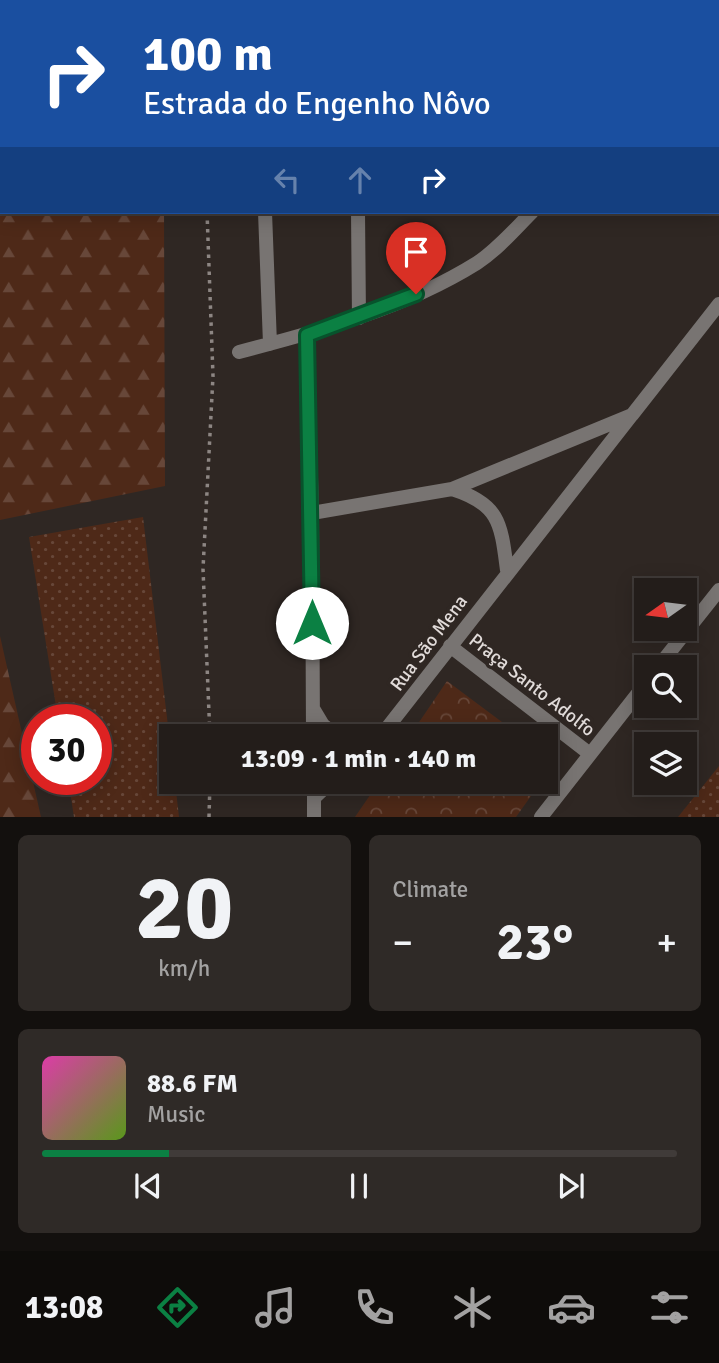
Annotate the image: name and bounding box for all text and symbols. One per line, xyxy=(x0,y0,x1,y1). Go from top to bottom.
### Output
text: 100 m xyxy=(143,24,273,84)
icon: right xyxy=(28,28,119,119)
text: Estrada do Engenho Nôvo xyxy=(143,84,491,123)
icon: left xyxy=(268,161,306,199)
icon: ahead xyxy=(341,161,379,199)
icon: right xyxy=(414,161,452,199)
pin xyxy=(386,222,446,294)
icon: arrive xyxy=(397,233,435,271)
north arrow xyxy=(634,578,696,640)
map controls xyxy=(634,578,697,795)
position arrow xyxy=(275,586,349,660)
street label: Rua São Mena xyxy=(385,590,473,696)
street label: Praça Santo Adolfo xyxy=(464,628,600,742)
button: search xyxy=(634,655,697,718)
speed limit sign: 30 xyxy=(21,704,112,795)
button: layers xyxy=(634,732,697,795)
text: 13:09 · 1 min · 140 m xyxy=(241,743,476,775)
text: 20 xyxy=(135,852,233,965)
text: Climate xyxy=(393,875,468,904)
text: 23° xyxy=(496,910,573,974)
text: − xyxy=(393,919,413,966)
text: + xyxy=(656,919,677,966)
text: km/h xyxy=(158,954,210,983)
text: 88.6 FM xyxy=(147,1068,238,1100)
text: Music xyxy=(147,1100,205,1129)
icon: previous xyxy=(129,1167,167,1205)
icon: pause xyxy=(340,1167,378,1205)
icon: next xyxy=(552,1167,590,1205)
icon: directions xyxy=(153,1283,202,1332)
icon: music xyxy=(251,1283,300,1332)
icon: phone xyxy=(350,1283,399,1332)
icon: climate xyxy=(448,1283,497,1332)
icon: car xyxy=(547,1283,596,1332)
icon: filters xyxy=(645,1283,694,1332)
text: 13:08 xyxy=(25,1288,103,1327)

